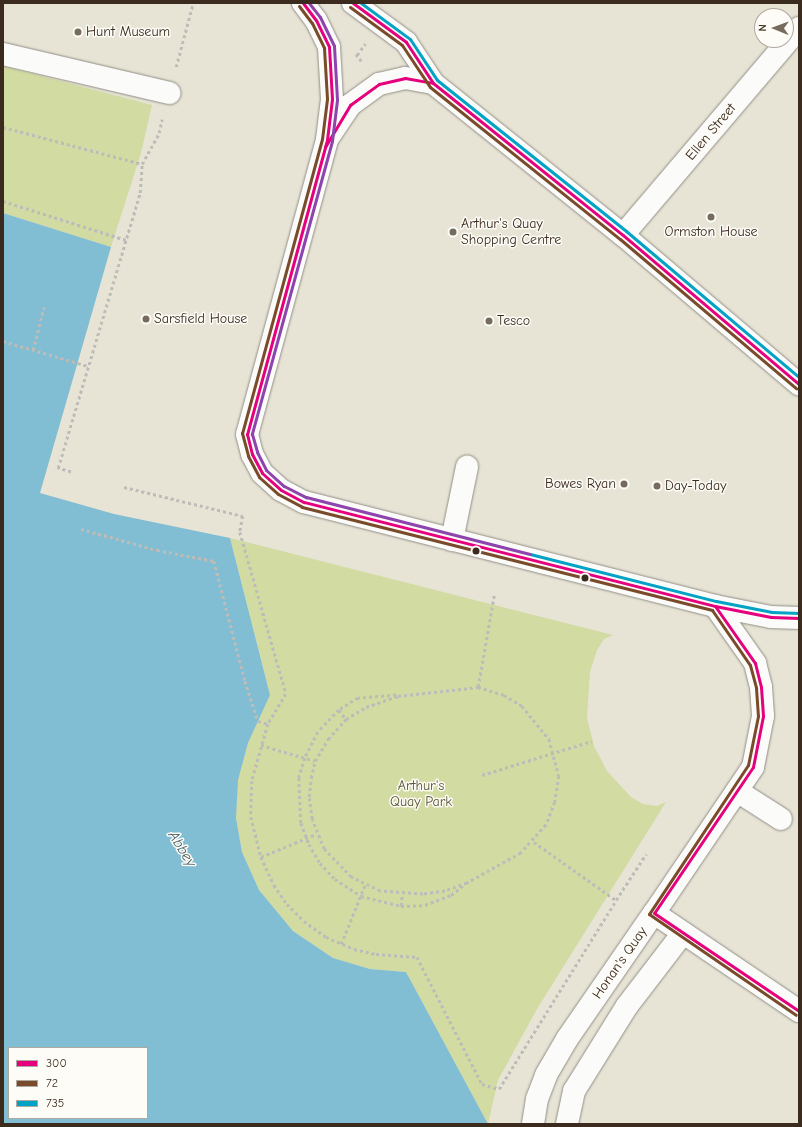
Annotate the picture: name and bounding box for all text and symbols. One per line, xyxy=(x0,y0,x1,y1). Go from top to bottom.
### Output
north arrow xyxy=(754,8,794,48)
place label: Hunt Museum xyxy=(86,24,170,40)
text: N xyxy=(756,24,769,32)
marker: Hunt Museum xyxy=(73,27,83,37)
street label: Ellen Street xyxy=(682,100,740,164)
marker: Ormston House xyxy=(706,212,716,222)
place label: Arthur's Quay Shopping Centre xyxy=(461,216,561,248)
place label: Ormston House xyxy=(665,224,757,240)
marker: Arthur's Quay Shopping Centre xyxy=(448,227,458,237)
place label: Sarsfield House xyxy=(154,311,247,327)
place label: Tesco xyxy=(497,313,530,329)
marker: Sarsfield House xyxy=(141,314,151,324)
marker: Tesco xyxy=(484,316,494,326)
place label: Bowes Ryan xyxy=(545,476,616,492)
place label: Day-Today xyxy=(665,478,726,494)
marker: Bowes Ryan xyxy=(619,479,629,489)
marker: Day-Today xyxy=(652,481,662,491)
unlabelled marker xyxy=(471,546,481,556)
unlabelled marker xyxy=(580,573,590,583)
park label: Arthur's Quay Park xyxy=(390,778,452,810)
water label: Abbey xyxy=(164,828,200,870)
street label: Honan's Quay xyxy=(589,924,651,1002)
legend xyxy=(8,1047,148,1119)
text: 300 xyxy=(46,1056,67,1070)
text: 72 xyxy=(46,1076,58,1090)
text: 735 xyxy=(46,1096,64,1110)

